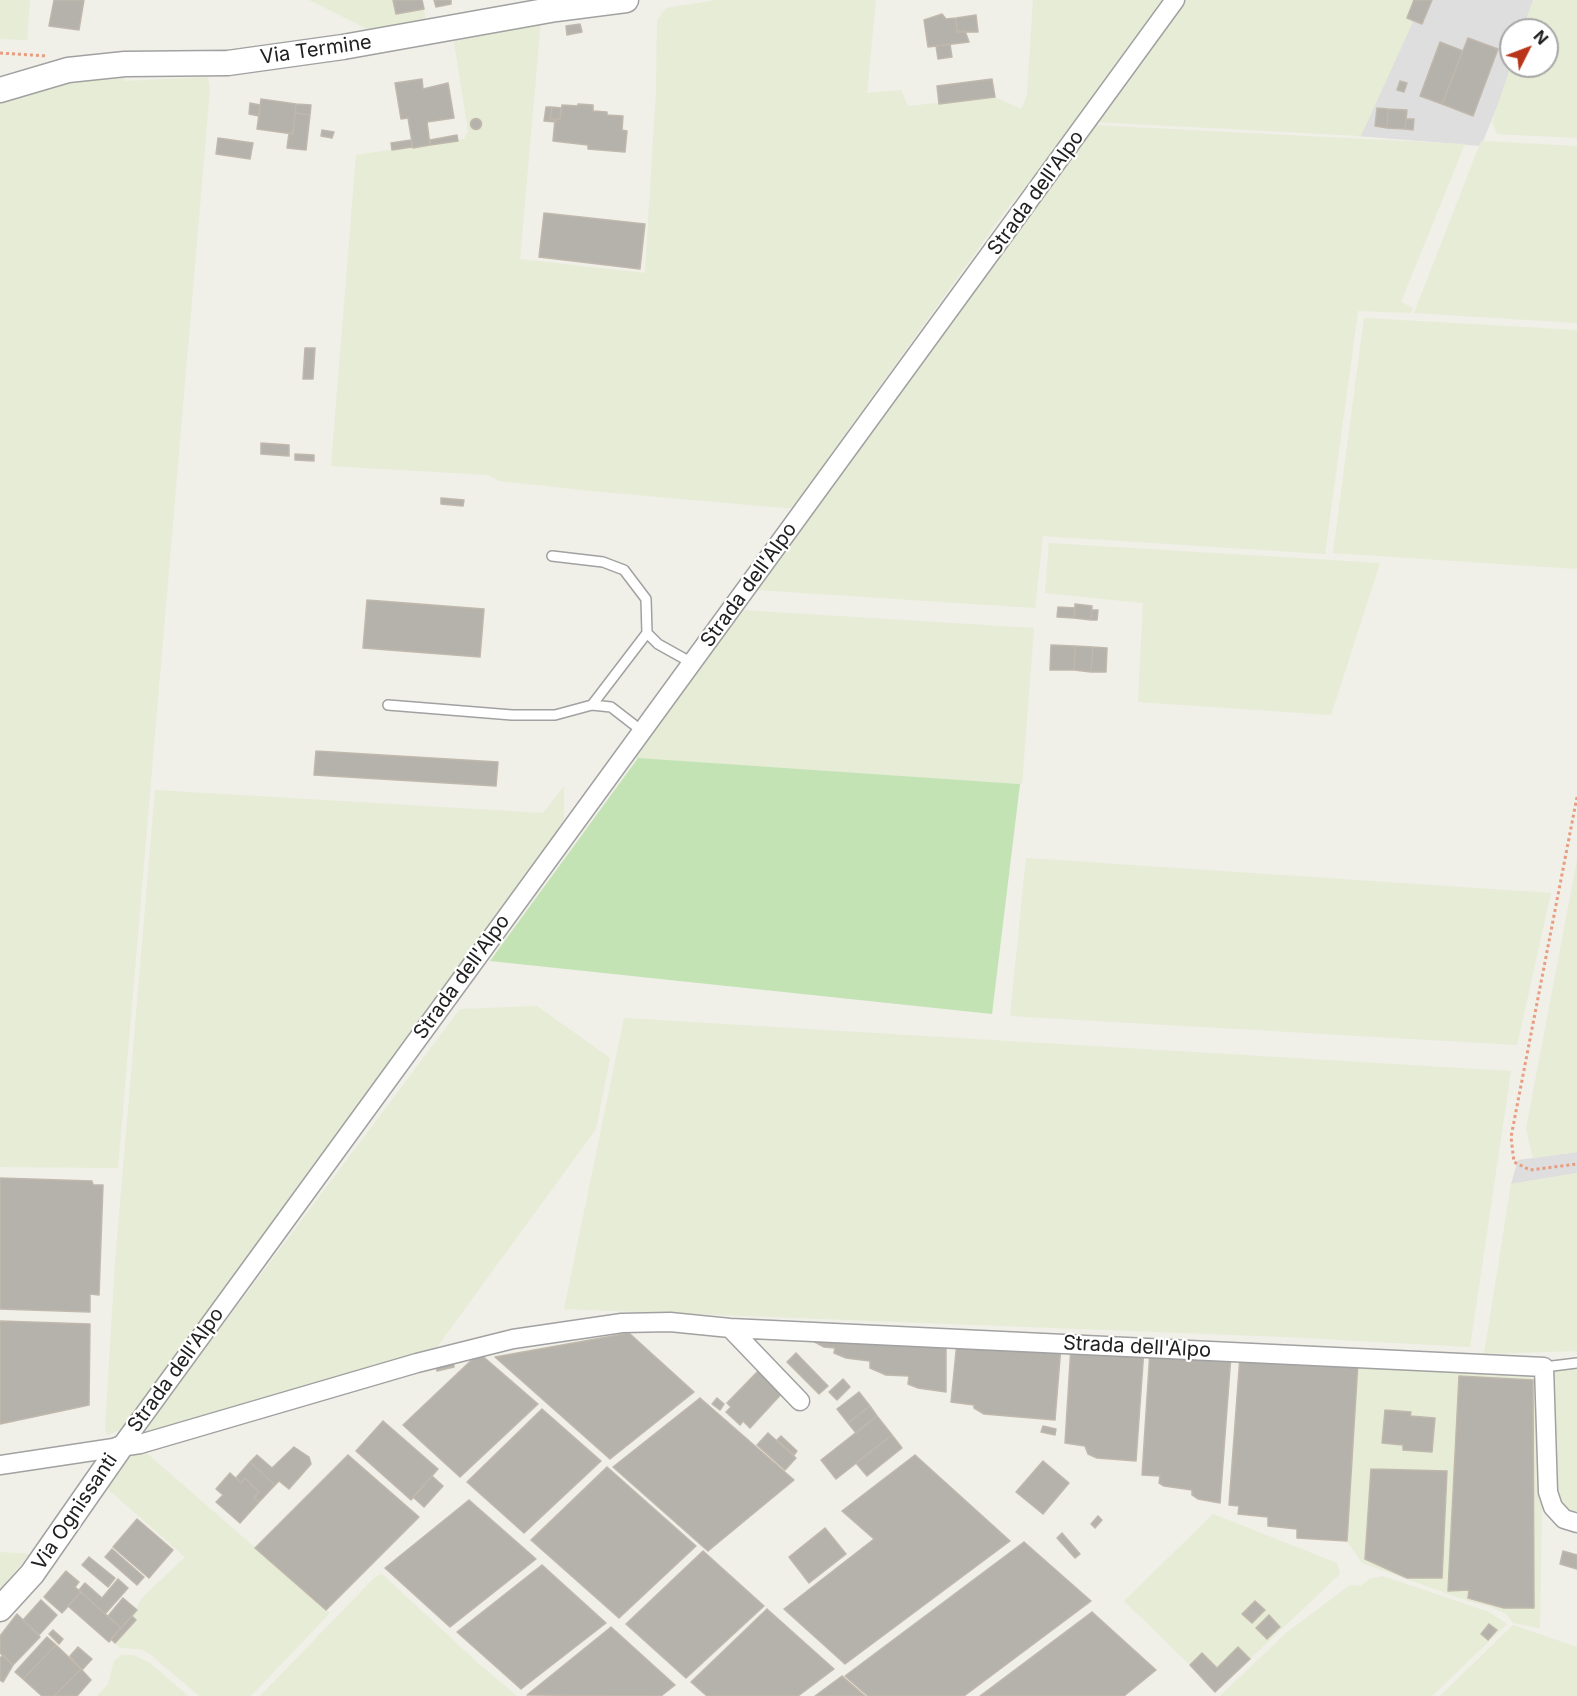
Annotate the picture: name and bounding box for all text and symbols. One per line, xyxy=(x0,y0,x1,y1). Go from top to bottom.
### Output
north arrow xyxy=(1499,18,1559,78)
text: N xyxy=(1529,26,1552,49)
street label: Via Termine xyxy=(259,30,373,70)
street label: Strada dell'Alpo xyxy=(983,126,1089,260)
street label: Strada dell'Alpo xyxy=(696,518,802,652)
street label: Strada dell'Alpo xyxy=(409,910,515,1044)
street label: Strada dell'Alpo xyxy=(123,1303,229,1437)
street label: Strada dell'Alpo xyxy=(1062,1331,1212,1363)
street label: Via Ognissanti xyxy=(27,1449,123,1575)

